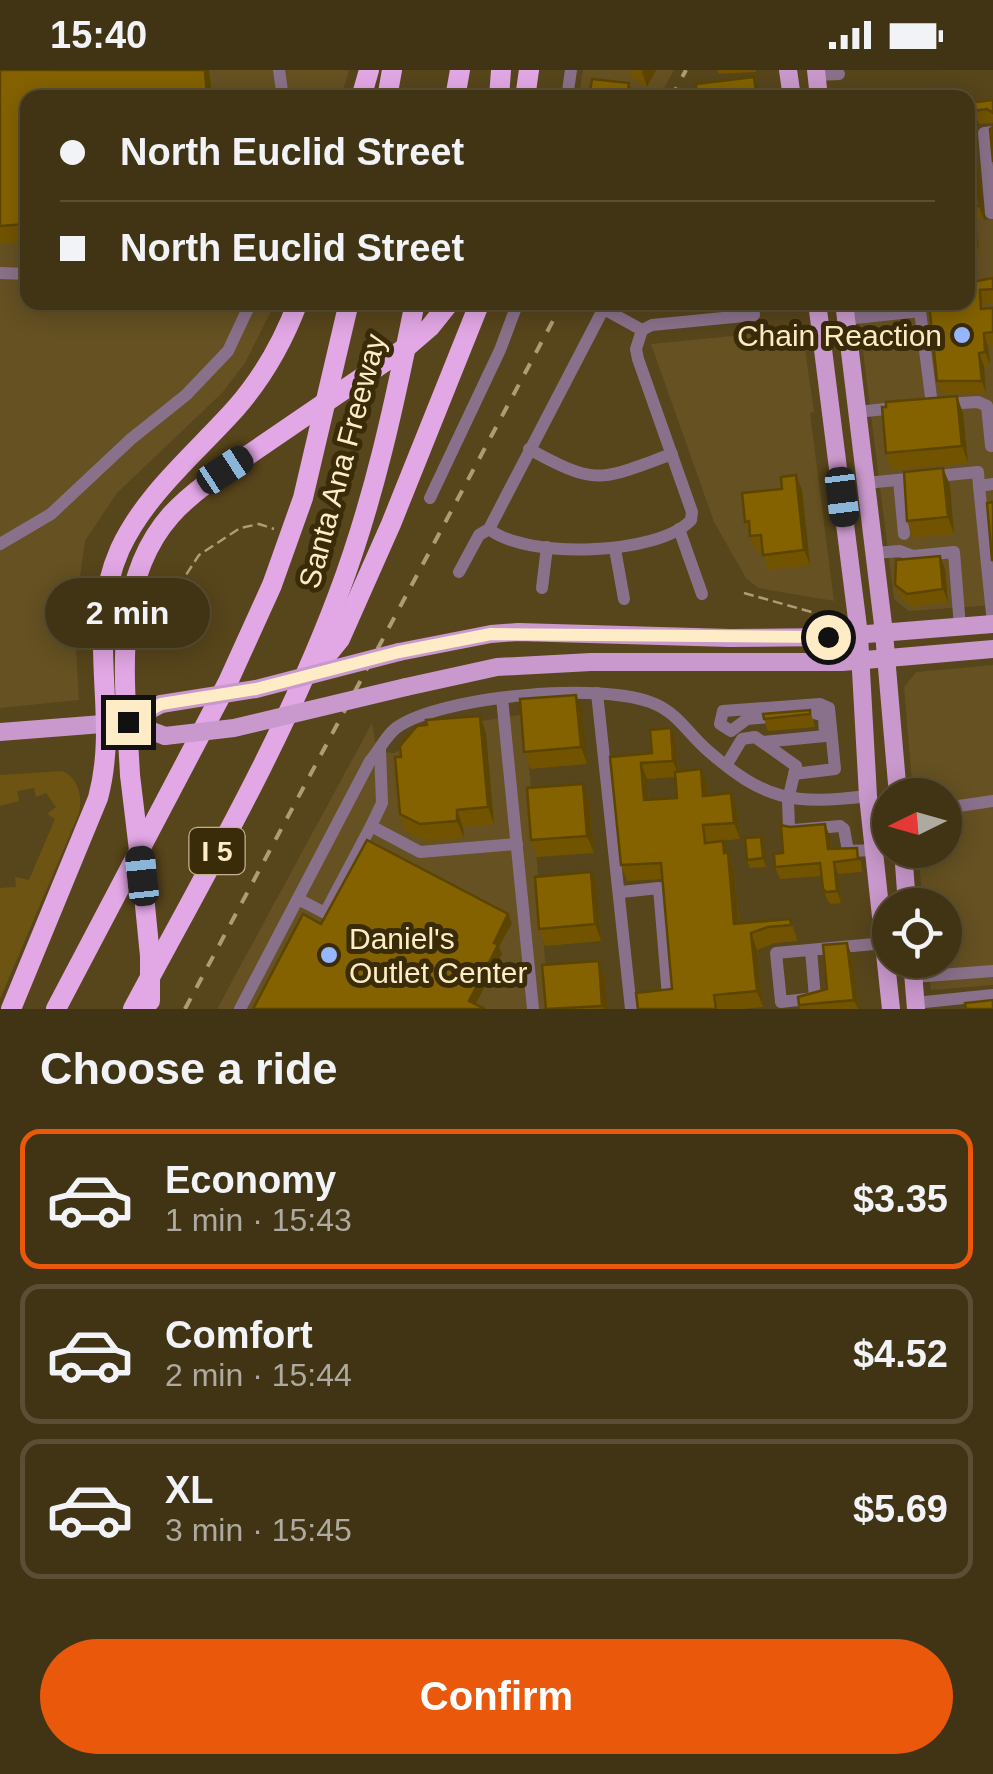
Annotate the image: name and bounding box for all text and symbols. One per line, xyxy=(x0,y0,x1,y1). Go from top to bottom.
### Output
text: 15:40 xyxy=(50,14,147,56)
text: North Euclid Street xyxy=(120,131,464,173)
text: North Euclid Street xyxy=(120,227,464,269)
place label: Chain Reaction xyxy=(737,319,942,352)
marker: Chain Reaction xyxy=(951,324,973,346)
street label: Santa Ana Freeway xyxy=(292,330,392,592)
car xyxy=(192,441,258,499)
car xyxy=(823,465,861,529)
callout: 2 min xyxy=(46,577,210,647)
text: 2 min xyxy=(86,595,169,631)
route start xyxy=(806,615,851,660)
route end xyxy=(106,700,151,745)
north arrow xyxy=(872,778,962,868)
map controls xyxy=(872,778,962,978)
road number: I 5 xyxy=(190,828,244,874)
car xyxy=(124,845,160,907)
button: locate xyxy=(872,888,962,978)
place label: Daniel's Outlet Center xyxy=(349,922,527,989)
marker: Daniel's Outlet Center xyxy=(318,944,340,966)
text: Choose a ride xyxy=(40,1043,338,1094)
icon: car xyxy=(45,1154,135,1244)
text: Economy xyxy=(165,1159,336,1201)
text: $3.35 xyxy=(853,1178,948,1220)
text: 1 min · 15:43 xyxy=(165,1202,352,1238)
icon: car xyxy=(45,1309,135,1399)
text: Comfort xyxy=(165,1314,313,1356)
text: $4.52 xyxy=(853,1333,948,1375)
text: 2 min · 15:44 xyxy=(165,1357,352,1393)
icon: car xyxy=(45,1464,135,1554)
text: XL xyxy=(165,1469,214,1511)
text: $5.69 xyxy=(853,1488,948,1530)
text: 3 min · 15:45 xyxy=(165,1512,352,1548)
button: Confirm xyxy=(40,1639,953,1754)

